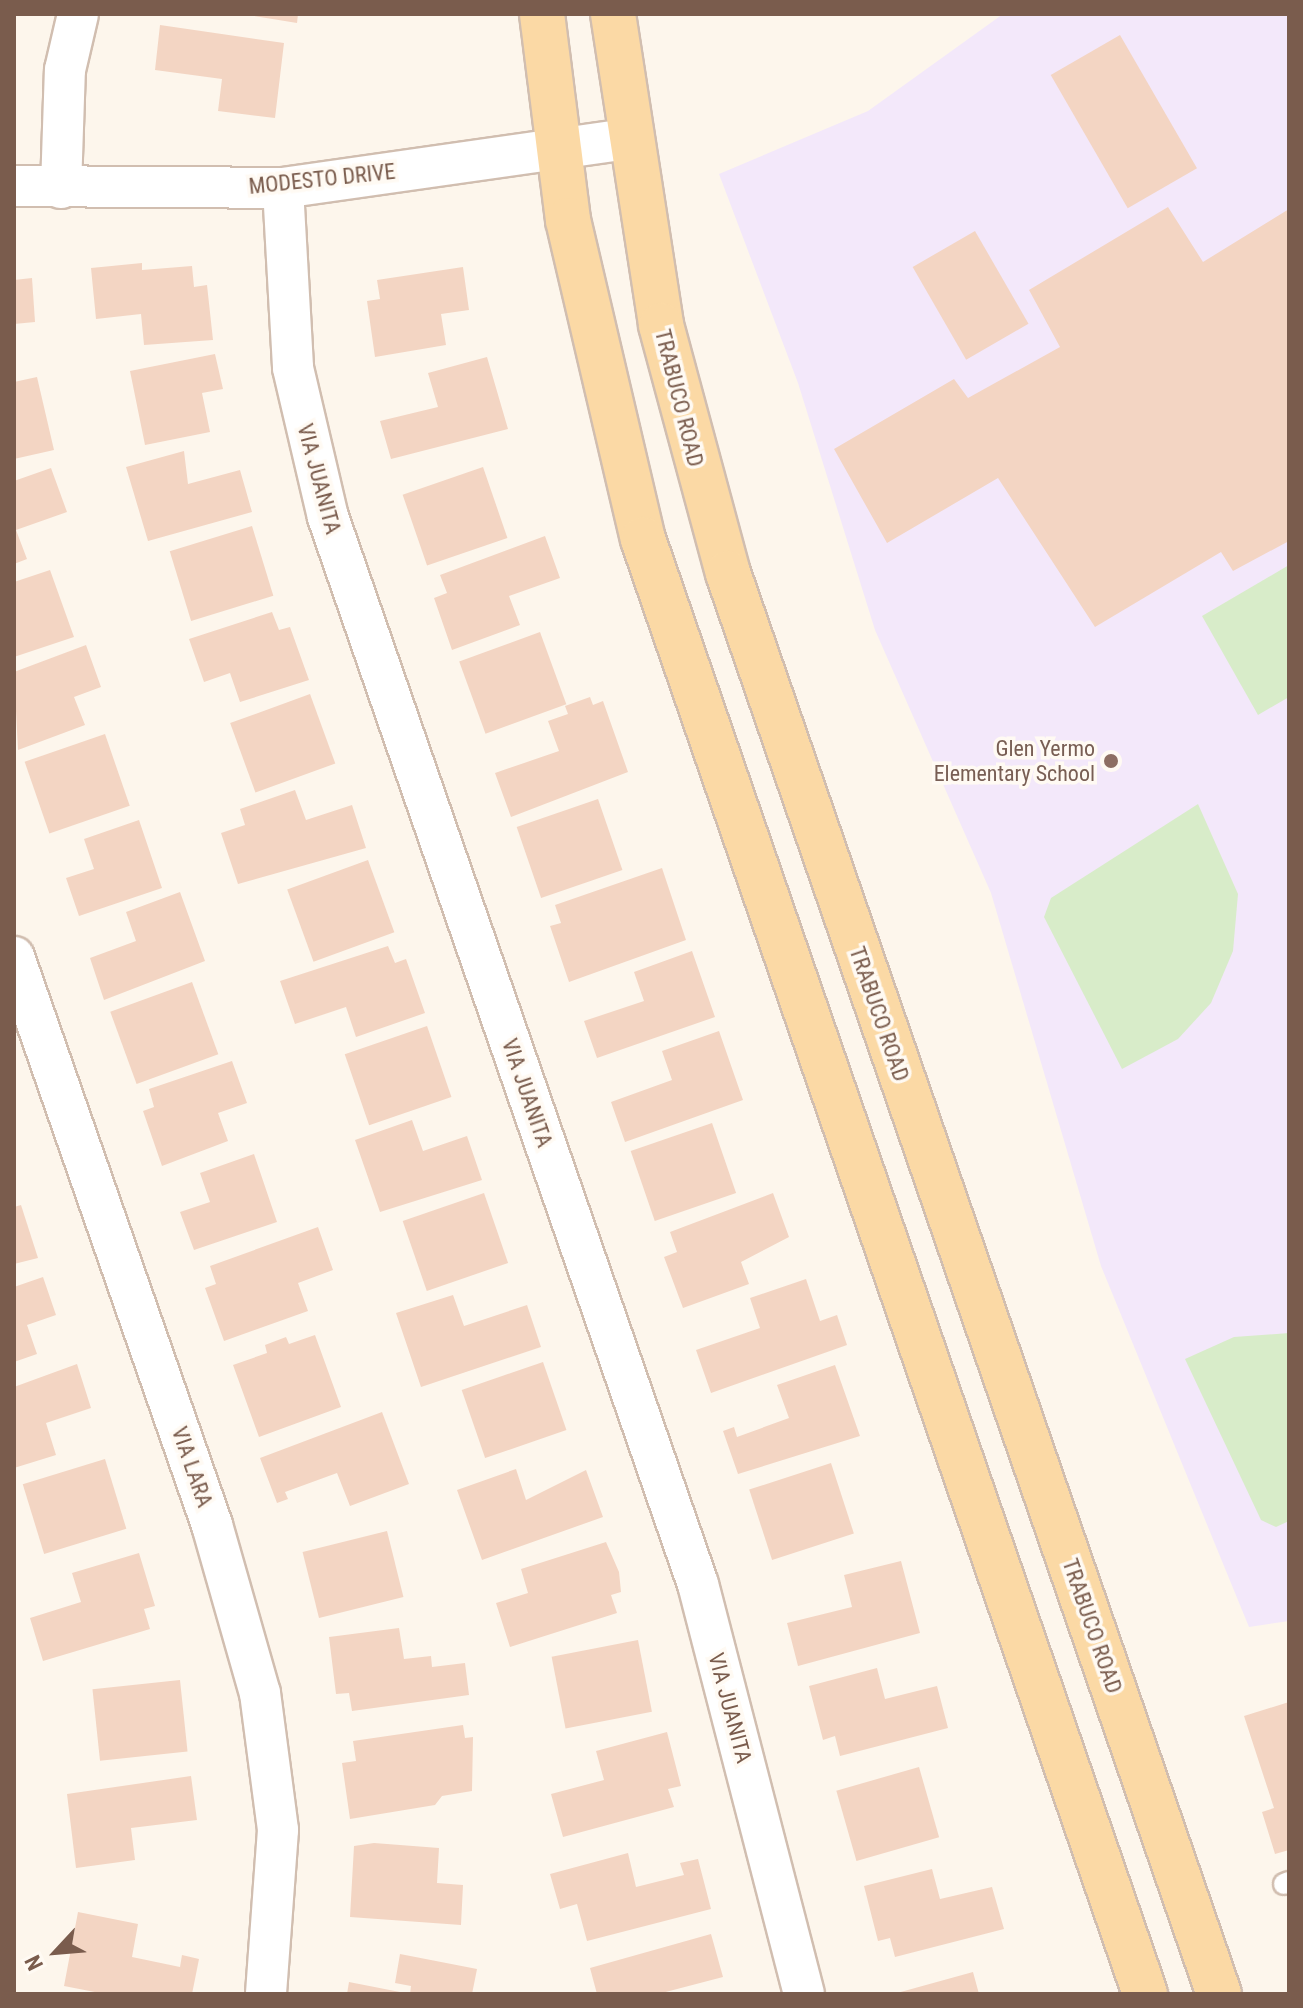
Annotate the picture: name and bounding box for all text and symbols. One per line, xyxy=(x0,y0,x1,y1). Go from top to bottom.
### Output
street label: MODESTO DRIVE xyxy=(247,158,397,200)
street label: TRABUCO ROAD xyxy=(649,326,709,470)
street label: VIA JUANITA xyxy=(292,421,346,537)
place label: Glen Yermo Elementary School xyxy=(934,735,1095,786)
marker: Glen Yermo Elementary School xyxy=(1102,752,1120,770)
street label: TRABUCO ROAD xyxy=(844,943,914,1085)
street label: VIA JUANITA xyxy=(496,1035,558,1151)
street label: VIA LARA xyxy=(166,1423,218,1511)
street label: TRABUCO ROAD xyxy=(1057,1555,1127,1697)
street label: VIA JUANITA xyxy=(703,1650,757,1766)
north arrow xyxy=(16,1912,96,1992)
text: N xyxy=(20,1951,48,1974)

